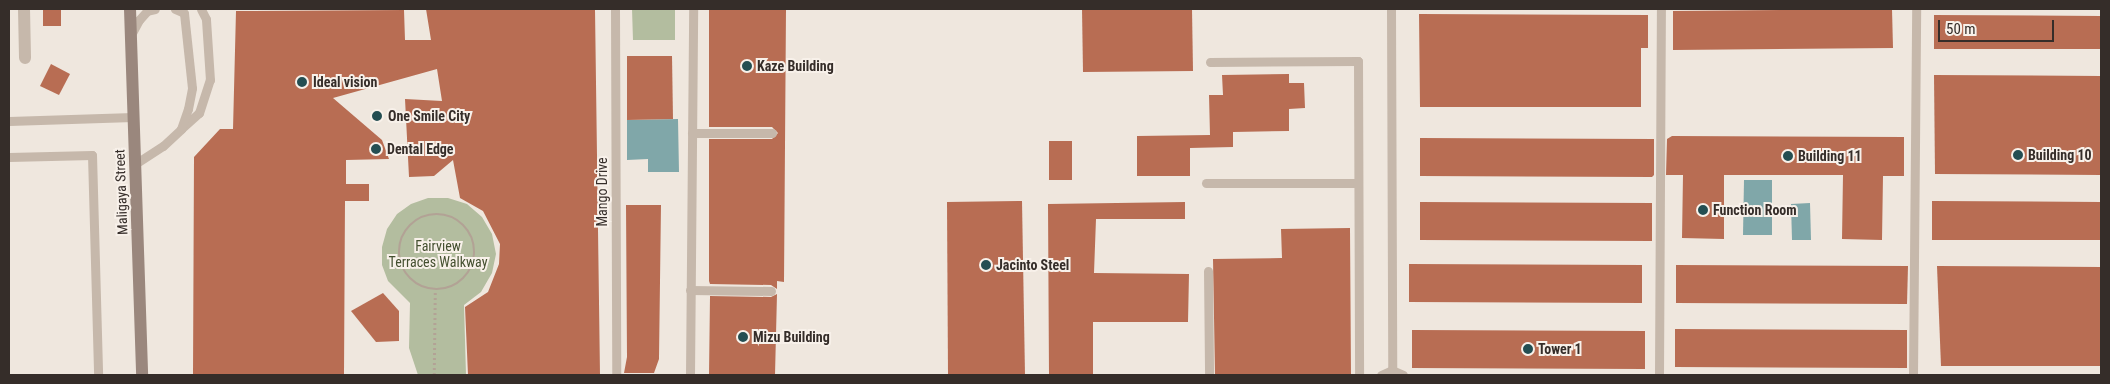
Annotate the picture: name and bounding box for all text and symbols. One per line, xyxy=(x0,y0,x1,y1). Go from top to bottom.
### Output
scale bar xyxy=(1940,10,2056,42)
text: 50 m xyxy=(1946,20,1976,38)
place label: Kaze Building xyxy=(757,58,834,74)
marker: Kaze Building xyxy=(741,60,753,72)
place label: Ideal vision xyxy=(313,74,377,90)
marker: Ideal vision xyxy=(295,75,309,89)
place label: One Smile City xyxy=(388,108,470,124)
marker: One Smile City xyxy=(370,109,384,123)
place label: Dental Edge xyxy=(387,141,454,157)
marker: Dental Edge xyxy=(369,142,383,156)
place label: Building 10 xyxy=(2028,147,2092,163)
place label: Building 11 xyxy=(1798,148,1862,164)
street label: Maligaya Street xyxy=(111,149,131,235)
marker: Building 10 xyxy=(2012,149,2024,161)
marker: Building 11 xyxy=(1782,150,1794,162)
street label: Mango Drive xyxy=(594,157,610,227)
place label: Function Room xyxy=(1713,202,1797,218)
marker: Function Room xyxy=(1697,204,1709,216)
park label: Fairview Terraces Walkway xyxy=(389,238,487,270)
place label: Jacinto Steel xyxy=(996,257,1069,273)
marker: Jacinto Steel xyxy=(980,259,992,271)
place label: Mizu Building xyxy=(753,329,830,345)
marker: Mizu Building xyxy=(737,331,749,343)
place label: Tower 1 xyxy=(1538,341,1582,357)
marker: Tower 1 xyxy=(1522,343,1534,355)

